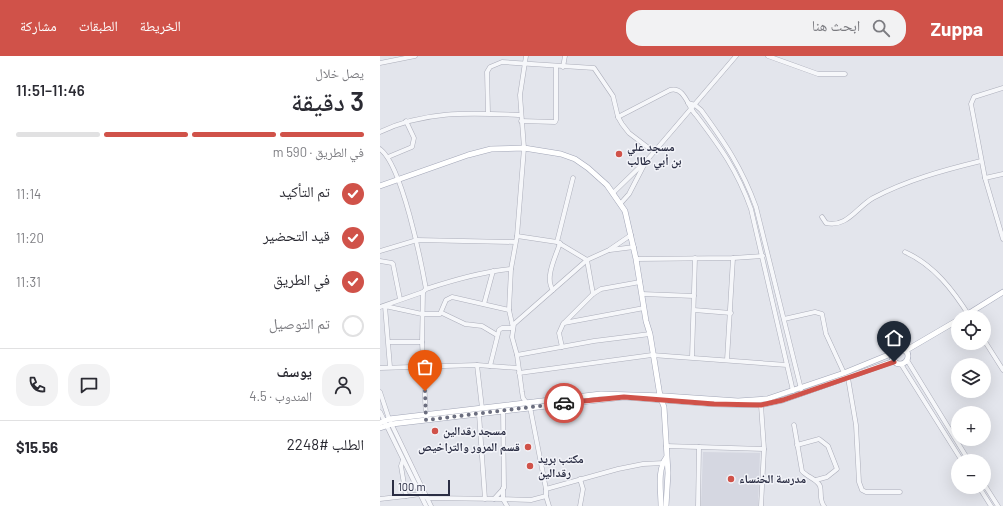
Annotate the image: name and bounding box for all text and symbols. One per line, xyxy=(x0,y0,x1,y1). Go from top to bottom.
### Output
search box xyxy=(626,10,906,46)
text: ابحث هنا xyxy=(812,16,860,34)
text: مشاركة xyxy=(20,17,57,34)
text: الطبقات xyxy=(79,17,118,34)
text: الخريطة xyxy=(140,17,181,34)
icon: search xyxy=(870,17,892,39)
text: Zuppa xyxy=(930,17,983,40)
text: يصل خلال xyxy=(315,65,364,81)
text: 11:46–11:51 xyxy=(16,81,85,99)
text: 3 دقيقة xyxy=(291,85,364,116)
place label: مسجد علي بن أبي طالب xyxy=(627,139,681,171)
text: في الطريق · 590 m xyxy=(273,144,364,160)
marker: مسجد علي بن أبي طالب xyxy=(614,149,624,159)
text: تم التأكيد xyxy=(279,182,330,200)
icon: check xyxy=(342,183,364,205)
text: 11:14 xyxy=(16,186,41,202)
text: قيد التحضير xyxy=(263,226,330,244)
icon: check xyxy=(342,227,364,249)
text: 11:20 xyxy=(16,230,44,246)
text: في الطريق xyxy=(273,270,330,288)
icon: check xyxy=(342,271,364,293)
text: 11:31 xyxy=(16,274,41,290)
map controls xyxy=(951,310,991,494)
button: locate xyxy=(951,310,991,350)
text: تم التوصيل xyxy=(269,314,330,332)
pin xyxy=(877,321,911,362)
icon: home xyxy=(883,327,905,349)
pin xyxy=(408,350,442,391)
icon: bag xyxy=(414,356,436,378)
button: layers xyxy=(951,358,991,398)
text: يوسف xyxy=(277,362,312,380)
button: phone xyxy=(16,364,58,406)
button: chat xyxy=(68,364,110,406)
button: person xyxy=(322,364,364,406)
courier xyxy=(544,383,584,423)
text: المندوب · 4.5 xyxy=(249,388,312,404)
icon: car xyxy=(553,392,575,414)
button: + xyxy=(951,406,991,446)
place label: مسجد رقدالين xyxy=(443,423,506,439)
marker: مسجد رقدالين xyxy=(430,426,440,436)
text: الطلب #2248 xyxy=(287,435,364,453)
text: $15.56 xyxy=(16,438,58,456)
place label: قسم المرور والتراخيص xyxy=(418,439,520,455)
marker: قسم المرور والتراخيص xyxy=(523,442,533,452)
place label: مكتب بريد رقدالين xyxy=(538,451,584,481)
button: − xyxy=(951,454,991,494)
marker: مكتب بريد رقدالين xyxy=(525,461,535,471)
place label: مدرسة الخنساء xyxy=(739,471,806,486)
marker: مدرسة الخنساء xyxy=(726,474,736,484)
scale bar xyxy=(392,478,450,497)
text: 100 m xyxy=(398,480,426,493)

